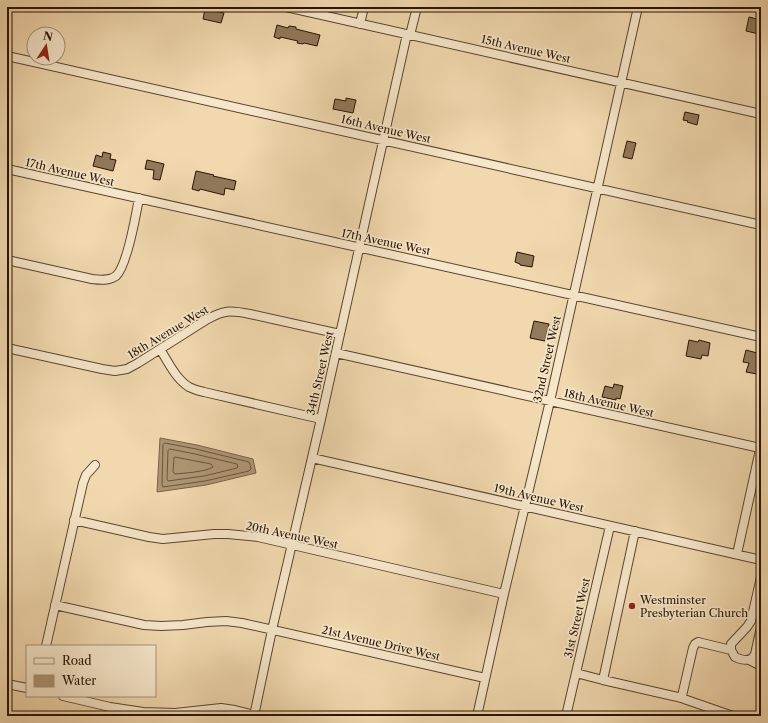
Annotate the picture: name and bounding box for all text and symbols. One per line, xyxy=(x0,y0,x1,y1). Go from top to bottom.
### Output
north arrow xyxy=(26,26,66,66)
text: N xyxy=(42,28,55,44)
street label: 15th Avenue West xyxy=(480,32,572,66)
street label: 16th Avenue West xyxy=(340,112,432,146)
street label: 17th Avenue West xyxy=(24,155,116,189)
street label: 17th Avenue West xyxy=(340,226,432,258)
street label: 18th Avenue West xyxy=(125,302,211,362)
street label: 32nd Street West xyxy=(530,314,564,404)
street label: 34th Street West xyxy=(304,330,336,416)
street label: 18th Avenue West xyxy=(563,386,655,420)
street label: 19th Avenue West xyxy=(493,481,585,515)
street label: 20th Avenue West xyxy=(245,518,340,552)
street label: 31st Street West xyxy=(561,576,593,659)
place label: Westminster Presbyterian Church xyxy=(639,593,748,620)
marker: Westminster Presbyterian Church xyxy=(627,601,637,611)
street label: 21st Avenue Drive West xyxy=(320,623,442,663)
legend xyxy=(26,645,156,697)
text: Road xyxy=(62,653,92,668)
text: Water xyxy=(61,673,96,688)

